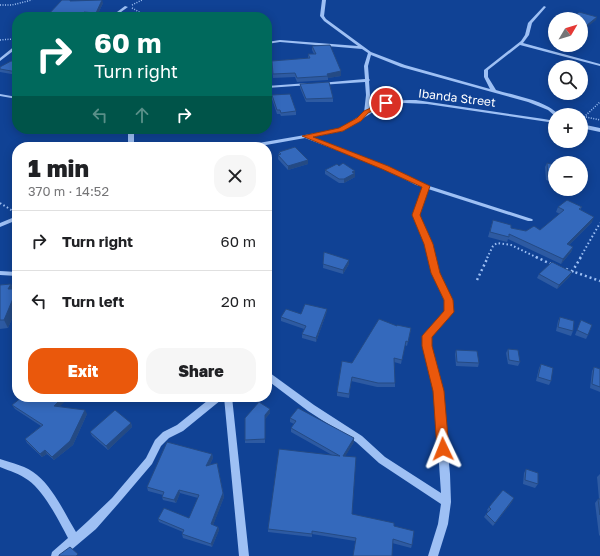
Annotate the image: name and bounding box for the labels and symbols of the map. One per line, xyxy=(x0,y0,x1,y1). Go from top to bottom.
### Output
north arrow xyxy=(548,12,588,52)
street label: Ibanda Street xyxy=(417,85,497,110)
pin xyxy=(369,86,403,120)
position arrow xyxy=(422,428,464,470)

